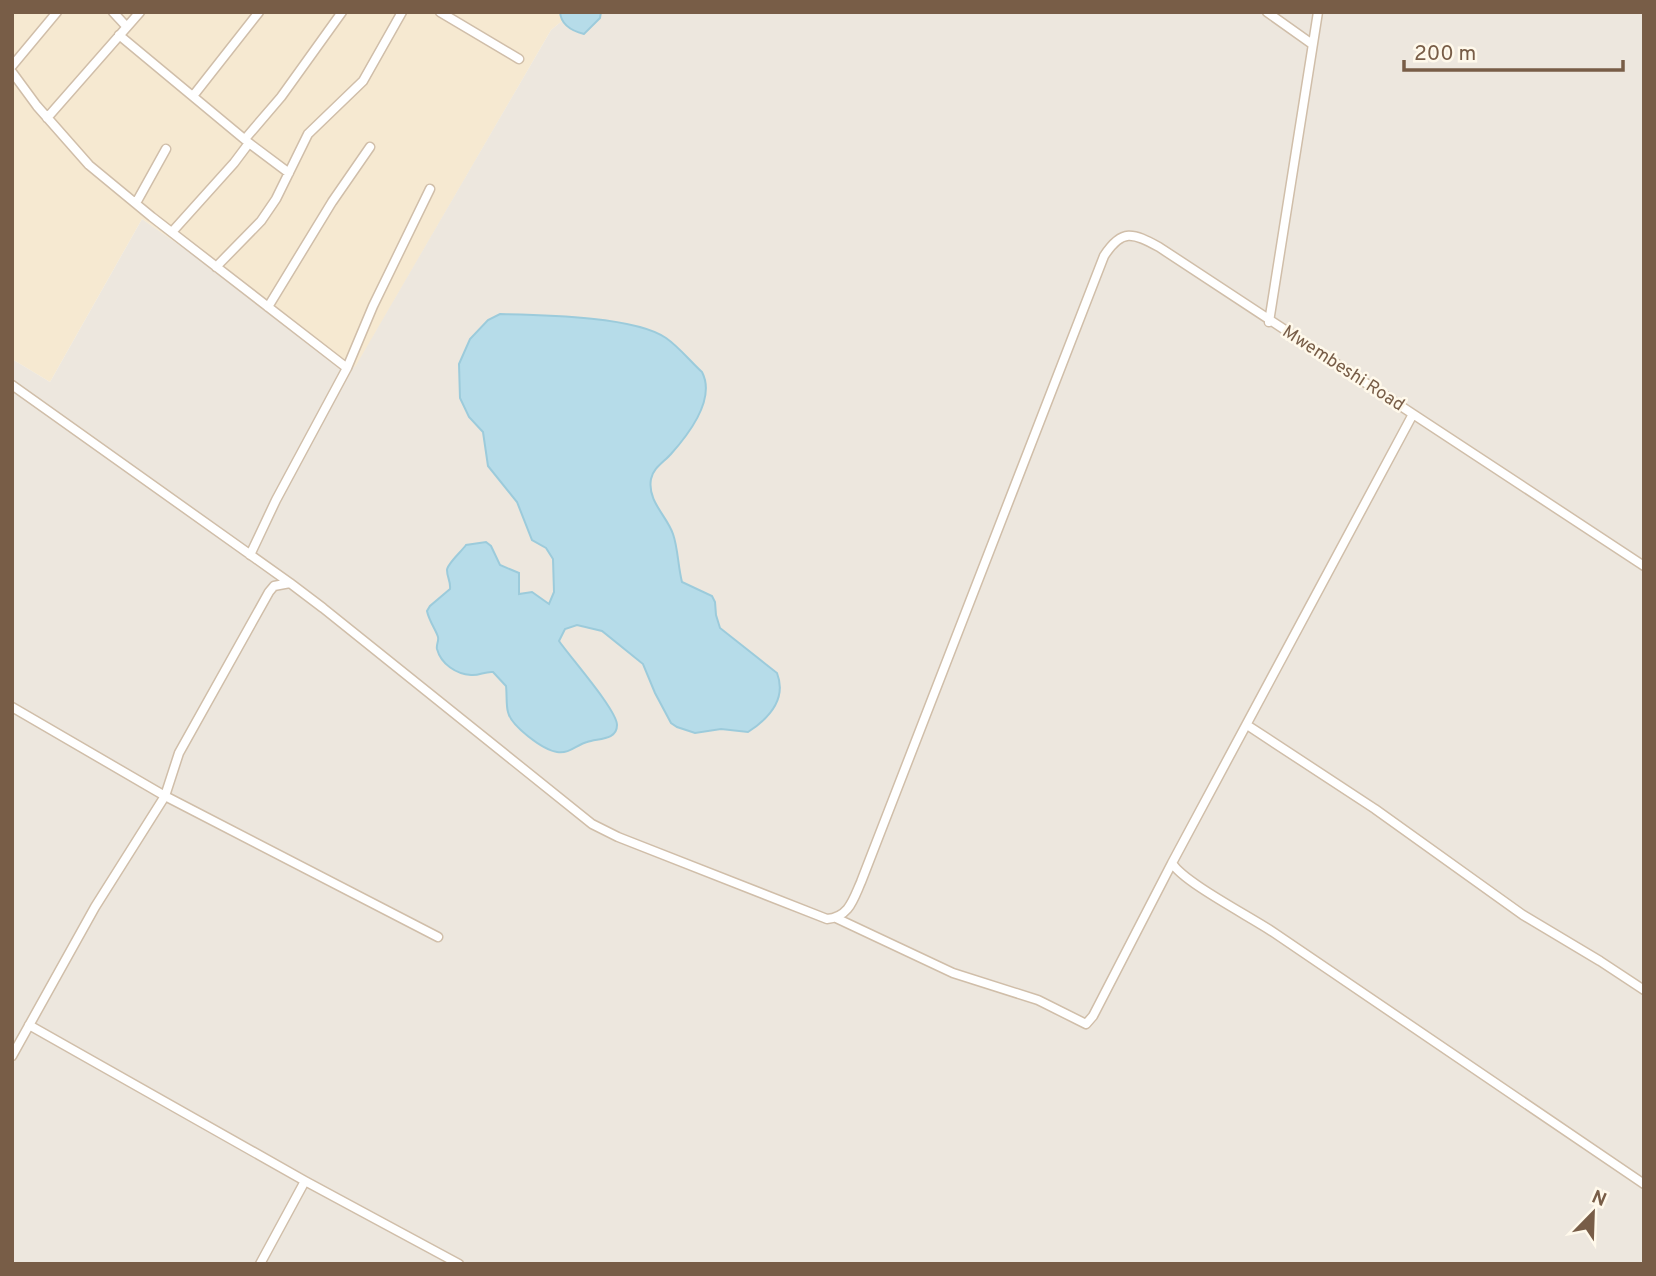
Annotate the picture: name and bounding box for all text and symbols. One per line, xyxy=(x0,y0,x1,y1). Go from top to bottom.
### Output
scale bar xyxy=(1404,28,1623,72)
text: 200 m xyxy=(1414,41,1476,68)
street label: Mwembeshi Road xyxy=(1278,321,1408,417)
north arrow xyxy=(1558,1178,1628,1248)
text: N xyxy=(1588,1185,1610,1213)

